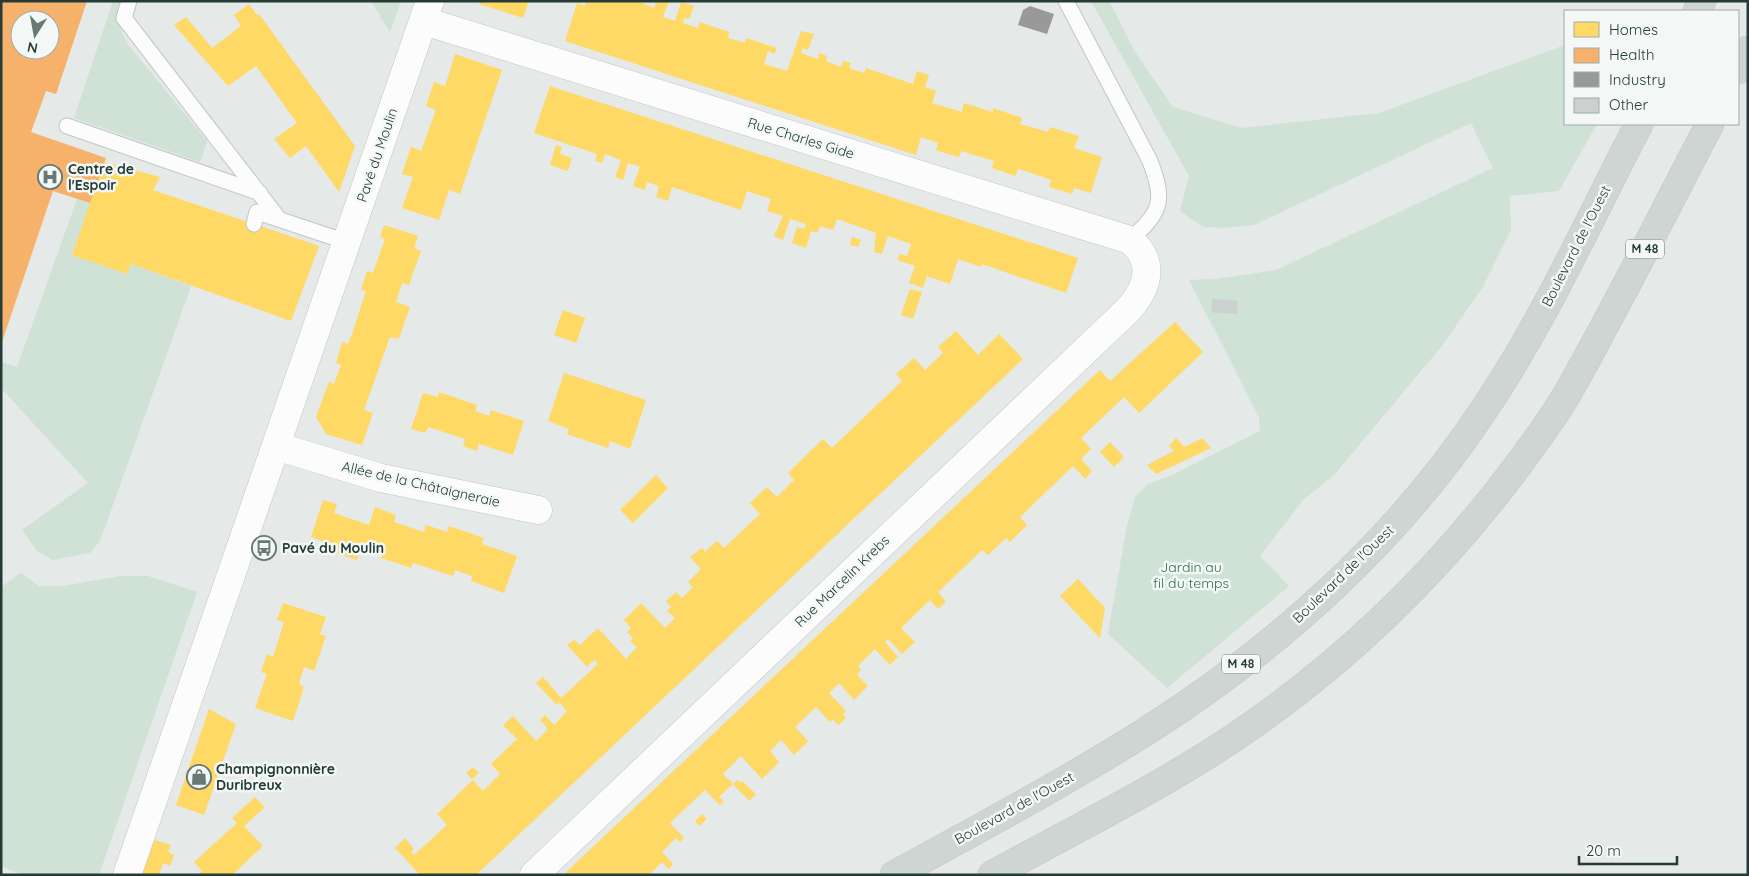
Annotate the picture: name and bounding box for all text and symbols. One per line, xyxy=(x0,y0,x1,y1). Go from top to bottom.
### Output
north arrow xyxy=(10,10,60,60)
legend xyxy=(1564,10,1739,125)
text: Homes xyxy=(1609,20,1658,39)
text: N xyxy=(26,38,39,58)
text: Health xyxy=(1609,45,1654,64)
text: Industry xyxy=(1609,70,1666,89)
text: Other xyxy=(1609,95,1649,114)
street label: Pavé du Moulin xyxy=(352,106,402,204)
street label: Rue Charles Gide xyxy=(746,113,857,163)
place label: Centre de l'Espoir xyxy=(68,160,134,194)
hospital icon: Centre de l'Espoir xyxy=(37,164,63,190)
street label: Boulevard de l'Ouest xyxy=(1538,182,1614,310)
road number: M 48 xyxy=(1626,240,1664,258)
street label: Allée de la Châtaigneraie xyxy=(340,457,502,511)
street label: Boulevard de l'Ouest xyxy=(1289,521,1398,627)
street label: Rue Marcelin Krebs xyxy=(791,531,893,631)
bus stop icon: Pavé du Moulin xyxy=(251,535,277,561)
place label: Pavé du Moulin xyxy=(282,539,384,557)
park label: Jardin au fil du temps xyxy=(1153,558,1229,592)
road number: M 48 xyxy=(1222,654,1260,674)
place label: Champignonnière Duribreux xyxy=(216,760,335,794)
shop icon: Champignonnière Duribreux xyxy=(186,764,212,790)
street label: Boulevard de l'Ouest xyxy=(951,768,1077,848)
scale bar xyxy=(1579,834,1676,866)
text: 20 m xyxy=(1586,841,1621,860)

